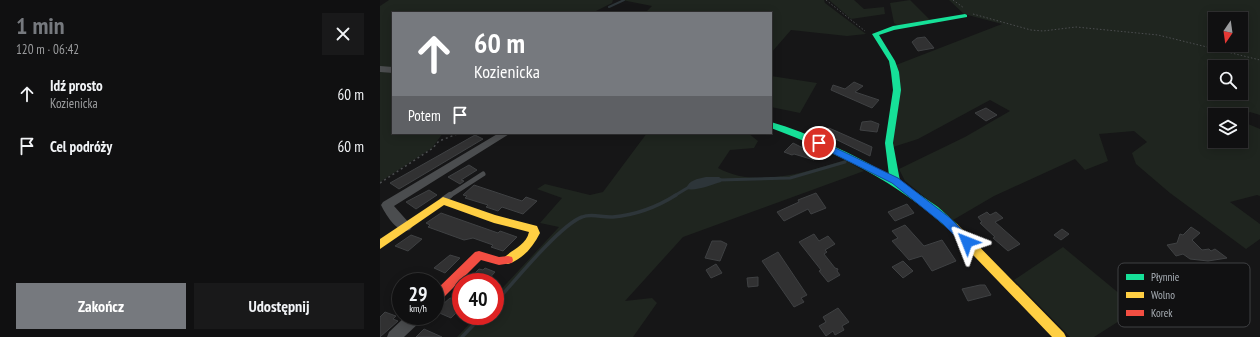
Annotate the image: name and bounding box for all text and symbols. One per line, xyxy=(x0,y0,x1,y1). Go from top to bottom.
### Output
text: 1 min xyxy=(16,10,64,41)
north arrow xyxy=(1208,12,1248,52)
map controls xyxy=(1208,12,1248,148)
button: close xyxy=(322,13,364,55)
text: 60 m xyxy=(474,24,525,61)
icon: ahead xyxy=(408,28,460,80)
text: 120 m · 06:42 xyxy=(16,41,79,58)
text: Kozienicka xyxy=(474,60,540,83)
button: search xyxy=(1208,60,1248,100)
text: Idź prosto xyxy=(50,76,103,95)
icon: ahead xyxy=(16,83,38,105)
text: 60 m xyxy=(338,85,364,104)
text: Kozienicka xyxy=(50,95,98,112)
icon: arrive xyxy=(449,104,471,126)
text: Potem xyxy=(408,106,441,125)
button: layers xyxy=(1208,108,1248,148)
pin xyxy=(802,126,836,160)
icon: arrive xyxy=(808,132,830,154)
icon: arrive xyxy=(16,135,38,157)
text: Cel podróży xyxy=(50,137,112,156)
text: 60 m xyxy=(338,137,364,156)
position arrow xyxy=(946,221,988,263)
legend xyxy=(1118,263,1250,327)
text: Płynnie xyxy=(1151,270,1180,284)
speed limit sign: 40 xyxy=(452,273,504,325)
text: 29 xyxy=(408,281,428,307)
button: Zakończ xyxy=(16,283,186,329)
button: Udostępnij xyxy=(194,283,364,329)
text: Wolno xyxy=(1151,288,1175,302)
text: km/h xyxy=(409,302,427,315)
text: Korek xyxy=(1151,306,1173,320)

